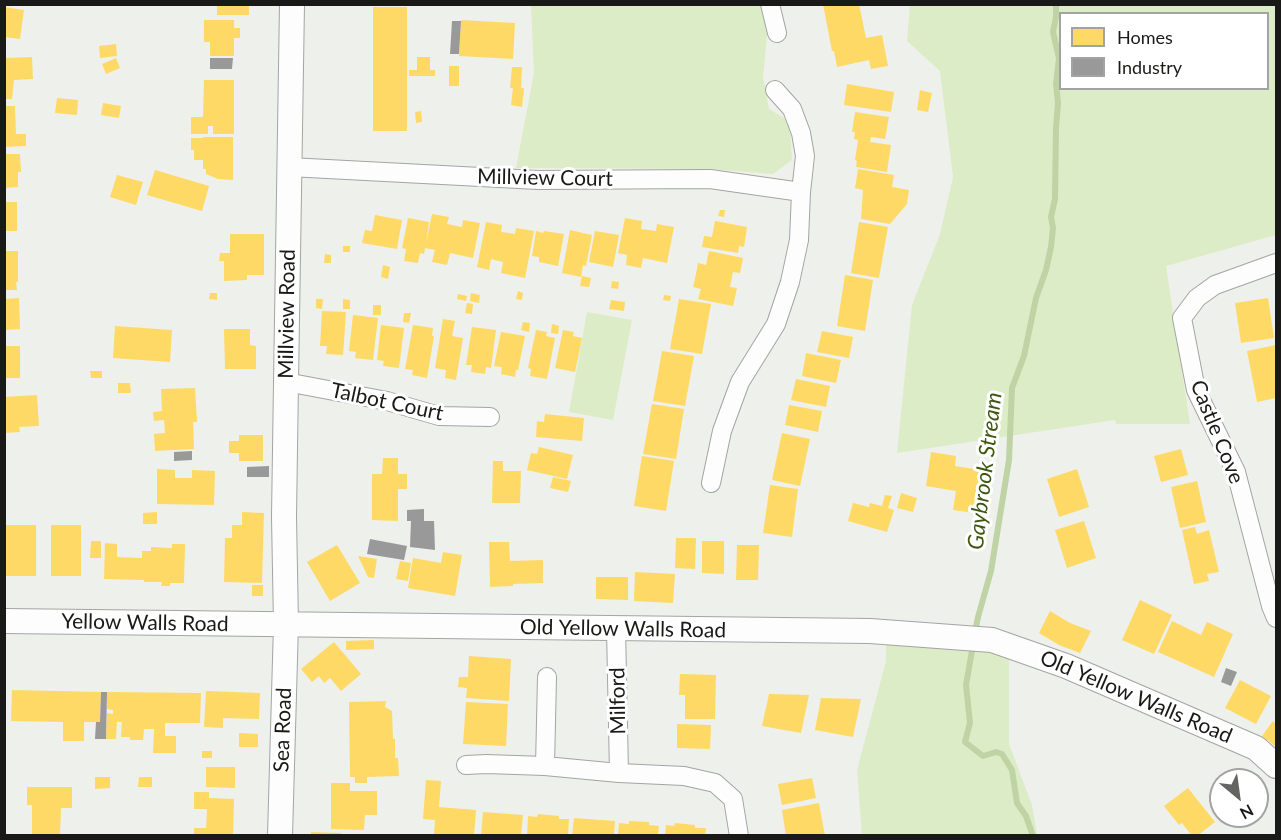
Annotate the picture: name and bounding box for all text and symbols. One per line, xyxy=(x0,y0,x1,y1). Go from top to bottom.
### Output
legend xyxy=(1059,12,1269,90)
text: Homes xyxy=(1117,26,1173,48)
text: Industry xyxy=(1117,56,1182,78)
street label: Millview Court xyxy=(477,164,613,192)
street label: Millview Road xyxy=(273,249,301,379)
street label: Castle Cove xyxy=(1185,376,1249,488)
street label: Talbot Court xyxy=(328,378,446,426)
water label: Gaybrook Stream xyxy=(962,391,1008,551)
street label: Yellow Walls Road xyxy=(61,609,229,637)
street label: Old Yellow Walls Road xyxy=(520,615,726,643)
street label: Old Yellow Walls Road xyxy=(1036,645,1236,749)
street label: Milford xyxy=(605,667,631,735)
street label: Sea Road xyxy=(269,687,297,773)
north arrow xyxy=(1209,768,1269,828)
text: N xyxy=(1237,801,1257,824)

